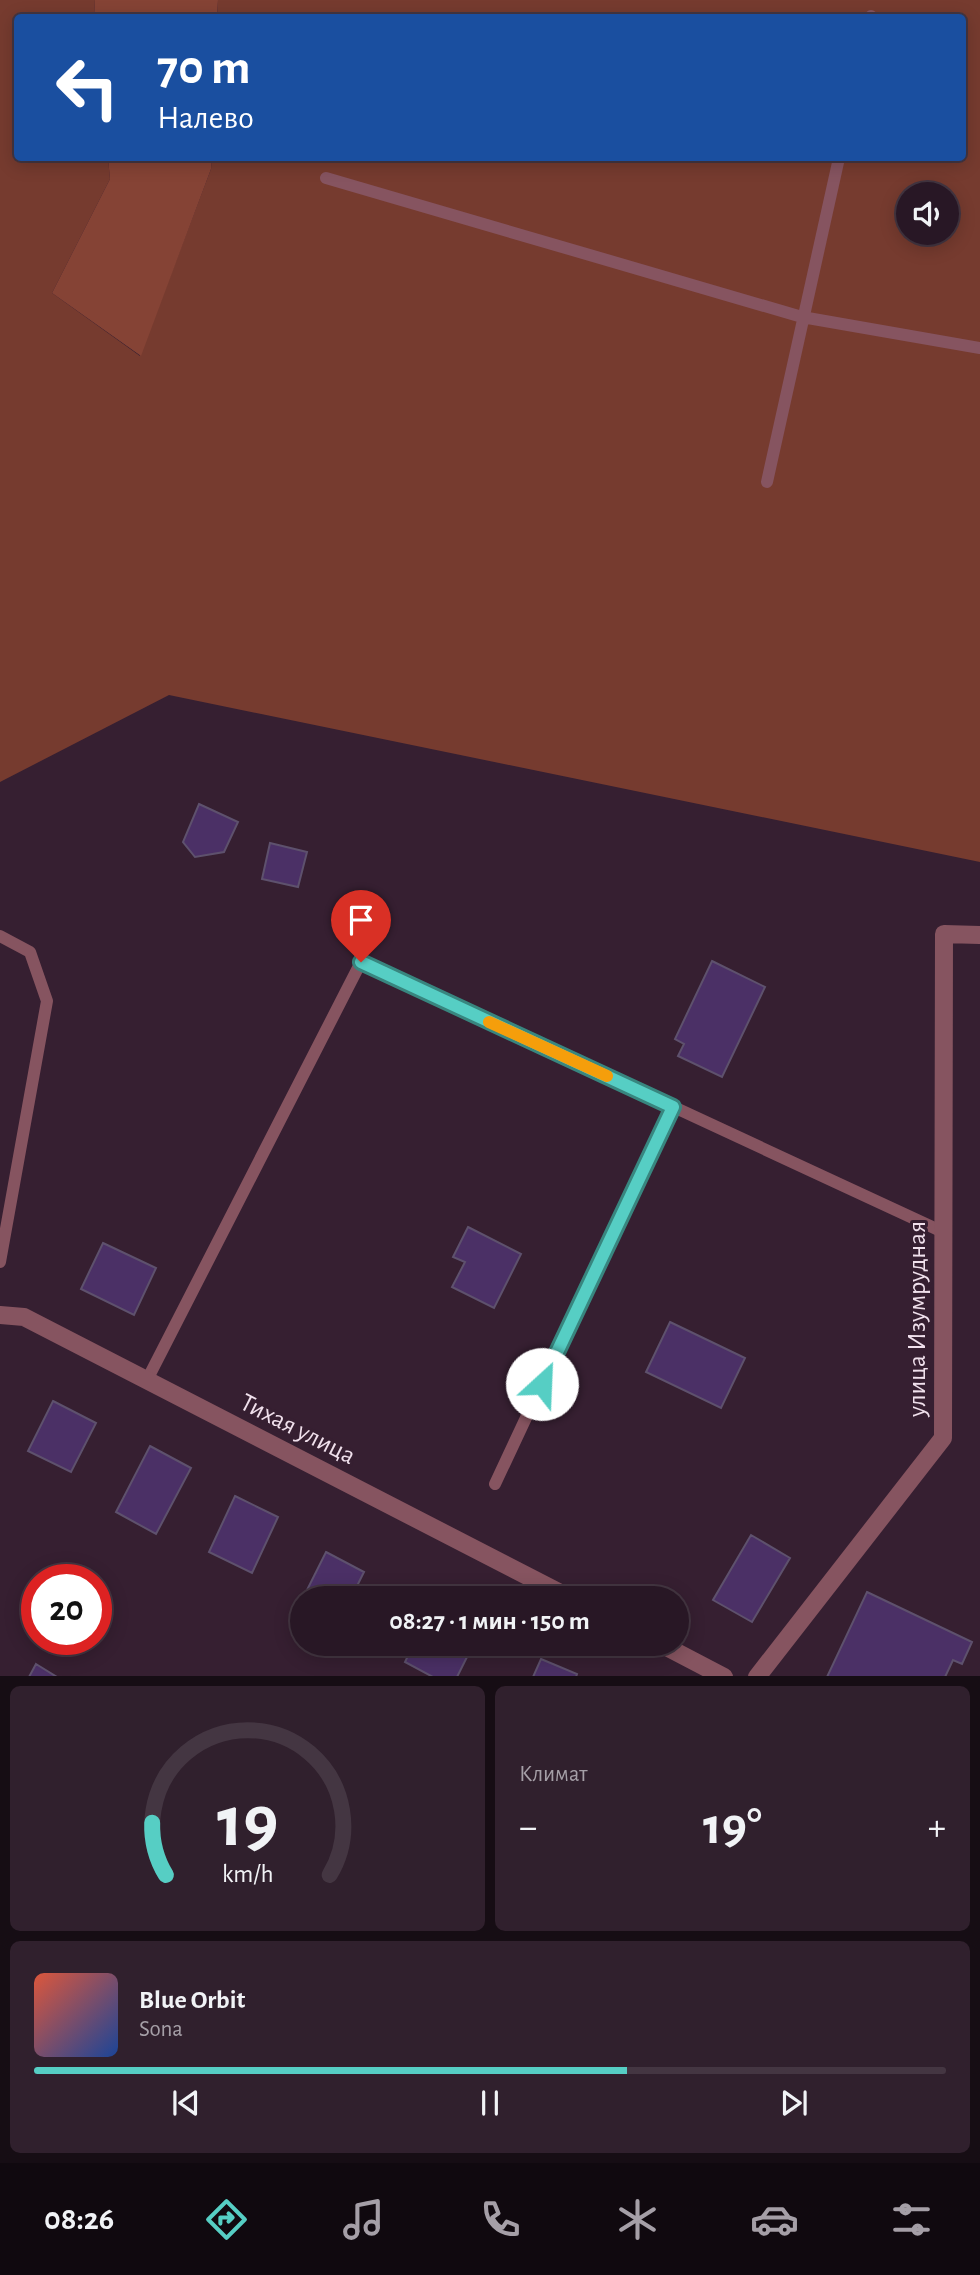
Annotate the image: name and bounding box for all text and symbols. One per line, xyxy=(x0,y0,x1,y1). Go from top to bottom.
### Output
icon: left xyxy=(42,42,133,133)
text: 70 m xyxy=(157,44,251,93)
text: Налево xyxy=(157,102,254,134)
map controls xyxy=(896,182,959,245)
button: sound xyxy=(896,182,959,245)
pin xyxy=(331,890,391,962)
icon: arrive xyxy=(342,901,380,939)
street label: улица Изумрудная xyxy=(904,1221,930,1418)
position arrow xyxy=(505,1347,579,1421)
street label: Тихая улица xyxy=(236,1389,360,1469)
speed limit sign: 20 xyxy=(21,1564,112,1655)
text: 08:27 · 1 мин · 150 m xyxy=(389,1608,590,1634)
text: Климат xyxy=(519,1763,588,1786)
text: 19 xyxy=(217,1787,278,1860)
text: 19° xyxy=(703,1801,762,1853)
text: − xyxy=(519,1809,537,1847)
text: + xyxy=(928,1809,946,1847)
text: km/h xyxy=(222,1861,273,1886)
text: Blue Orbit xyxy=(139,1987,245,2013)
text: Sona xyxy=(139,2018,183,2041)
icon: previous xyxy=(167,2084,205,2122)
icon: pause xyxy=(471,2084,509,2122)
icon: next xyxy=(775,2084,813,2122)
icon: directions xyxy=(202,2195,251,2244)
icon: music xyxy=(339,2195,388,2244)
icon: phone xyxy=(476,2195,525,2244)
icon: climate xyxy=(613,2195,662,2244)
icon: car xyxy=(750,2195,799,2244)
icon: filters xyxy=(887,2195,936,2244)
text: 08:26 xyxy=(44,2203,114,2235)

